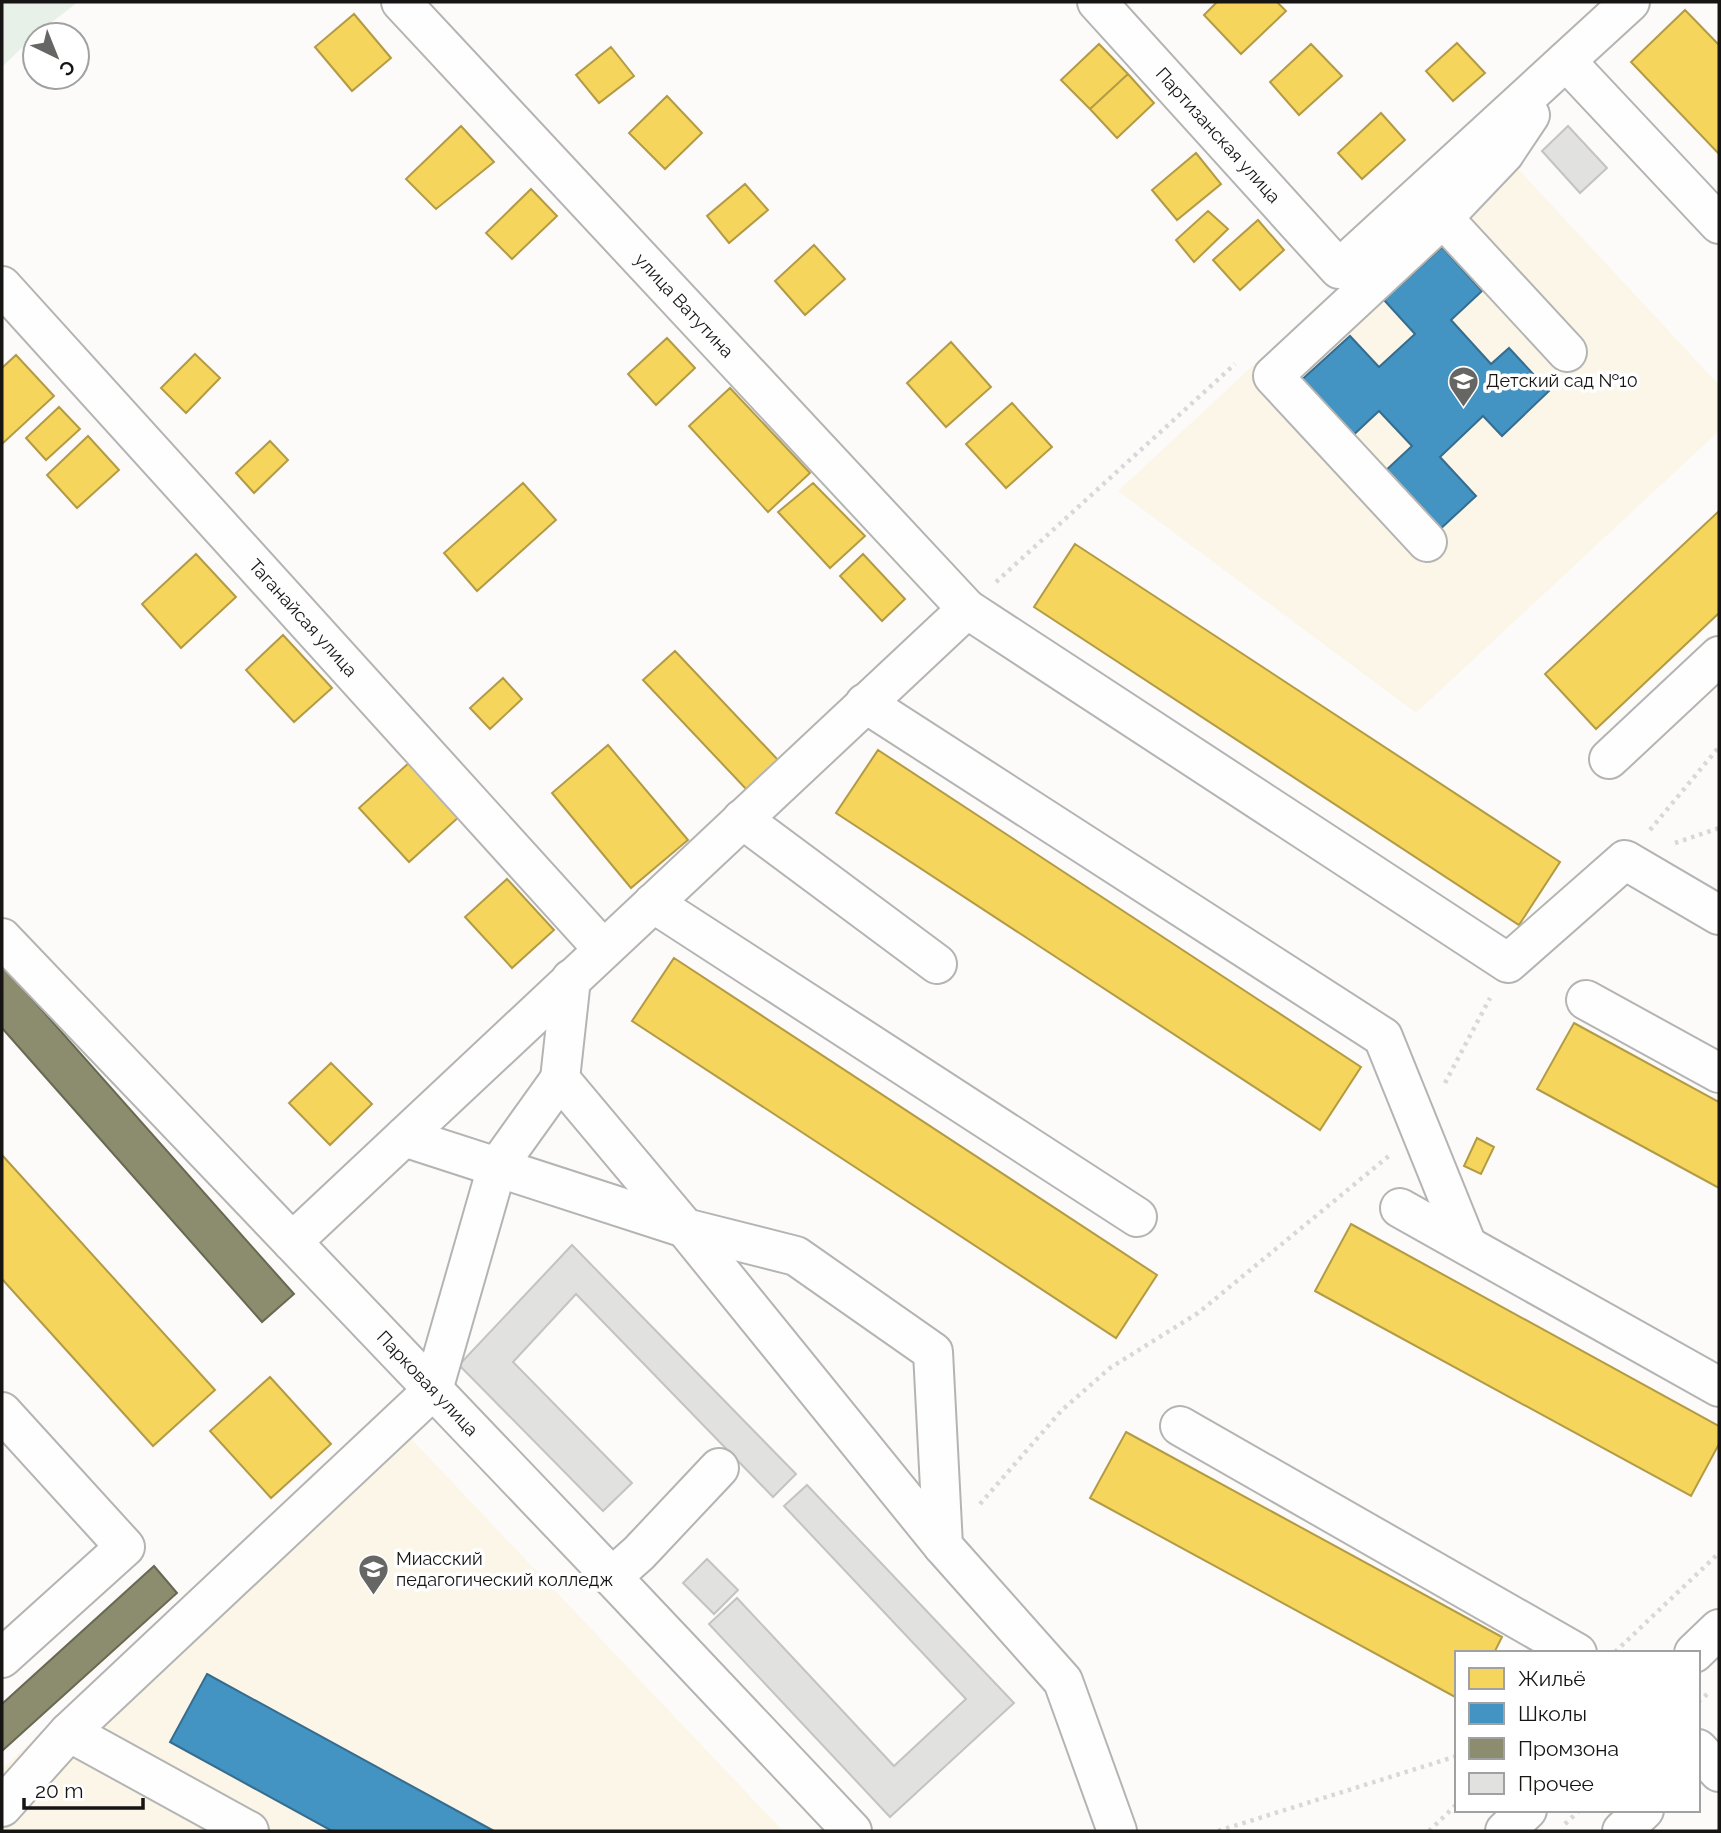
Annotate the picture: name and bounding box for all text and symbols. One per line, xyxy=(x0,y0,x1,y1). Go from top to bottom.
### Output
north arrow xyxy=(21,21,91,91)
text: С xyxy=(55,56,80,81)
street label: Партизанская улица xyxy=(1152,63,1285,207)
street label: улица Ватутина xyxy=(631,249,738,362)
school or university icon: Детский сад №10 xyxy=(1446,364,1480,408)
place label: Детский сад №10 xyxy=(1486,370,1638,391)
street label: Таганайсая улица xyxy=(245,555,362,681)
street label: Парковая улица xyxy=(373,1326,483,1440)
place label: Миасский педагогический колледж xyxy=(396,1548,613,1590)
school or university icon: Миасский педагогический колледж xyxy=(356,1552,390,1596)
legend xyxy=(1455,1651,1700,1812)
text: Жильё xyxy=(1518,1666,1586,1691)
text: Школы xyxy=(1518,1701,1587,1726)
text: Промзона xyxy=(1518,1736,1619,1761)
scale bar xyxy=(24,1766,144,1810)
text: Прочее xyxy=(1518,1771,1594,1796)
text: 20 m xyxy=(35,1778,83,1803)

